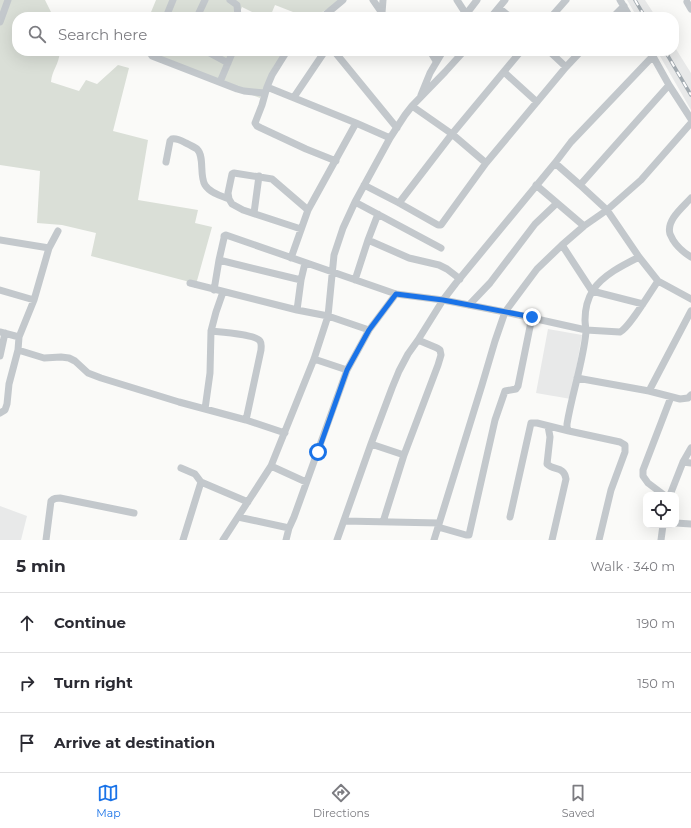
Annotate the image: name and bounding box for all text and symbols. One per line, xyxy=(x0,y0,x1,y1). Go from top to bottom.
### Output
search box xyxy=(12,12,679,56)
icon: search xyxy=(26,23,48,45)
text: Search here xyxy=(58,25,147,44)
route end xyxy=(523,308,541,326)
route start xyxy=(309,443,327,461)
map controls xyxy=(643,492,679,528)
button: locate xyxy=(643,492,679,528)
text: 5 min xyxy=(16,556,66,576)
text: Walk · 340 m xyxy=(591,558,675,574)
icon: ahead xyxy=(16,612,38,634)
text: Continue xyxy=(54,613,126,632)
text: 190 m xyxy=(637,615,675,631)
icon: right xyxy=(16,672,38,694)
text: Turn right xyxy=(54,673,133,692)
text: 150 m xyxy=(637,675,675,691)
icon: arrive xyxy=(16,732,38,754)
text: Arrive at destination xyxy=(54,733,215,752)
tab: Map xyxy=(96,782,121,820)
tab: Directions xyxy=(313,782,369,820)
tab: Saved xyxy=(562,782,595,820)

